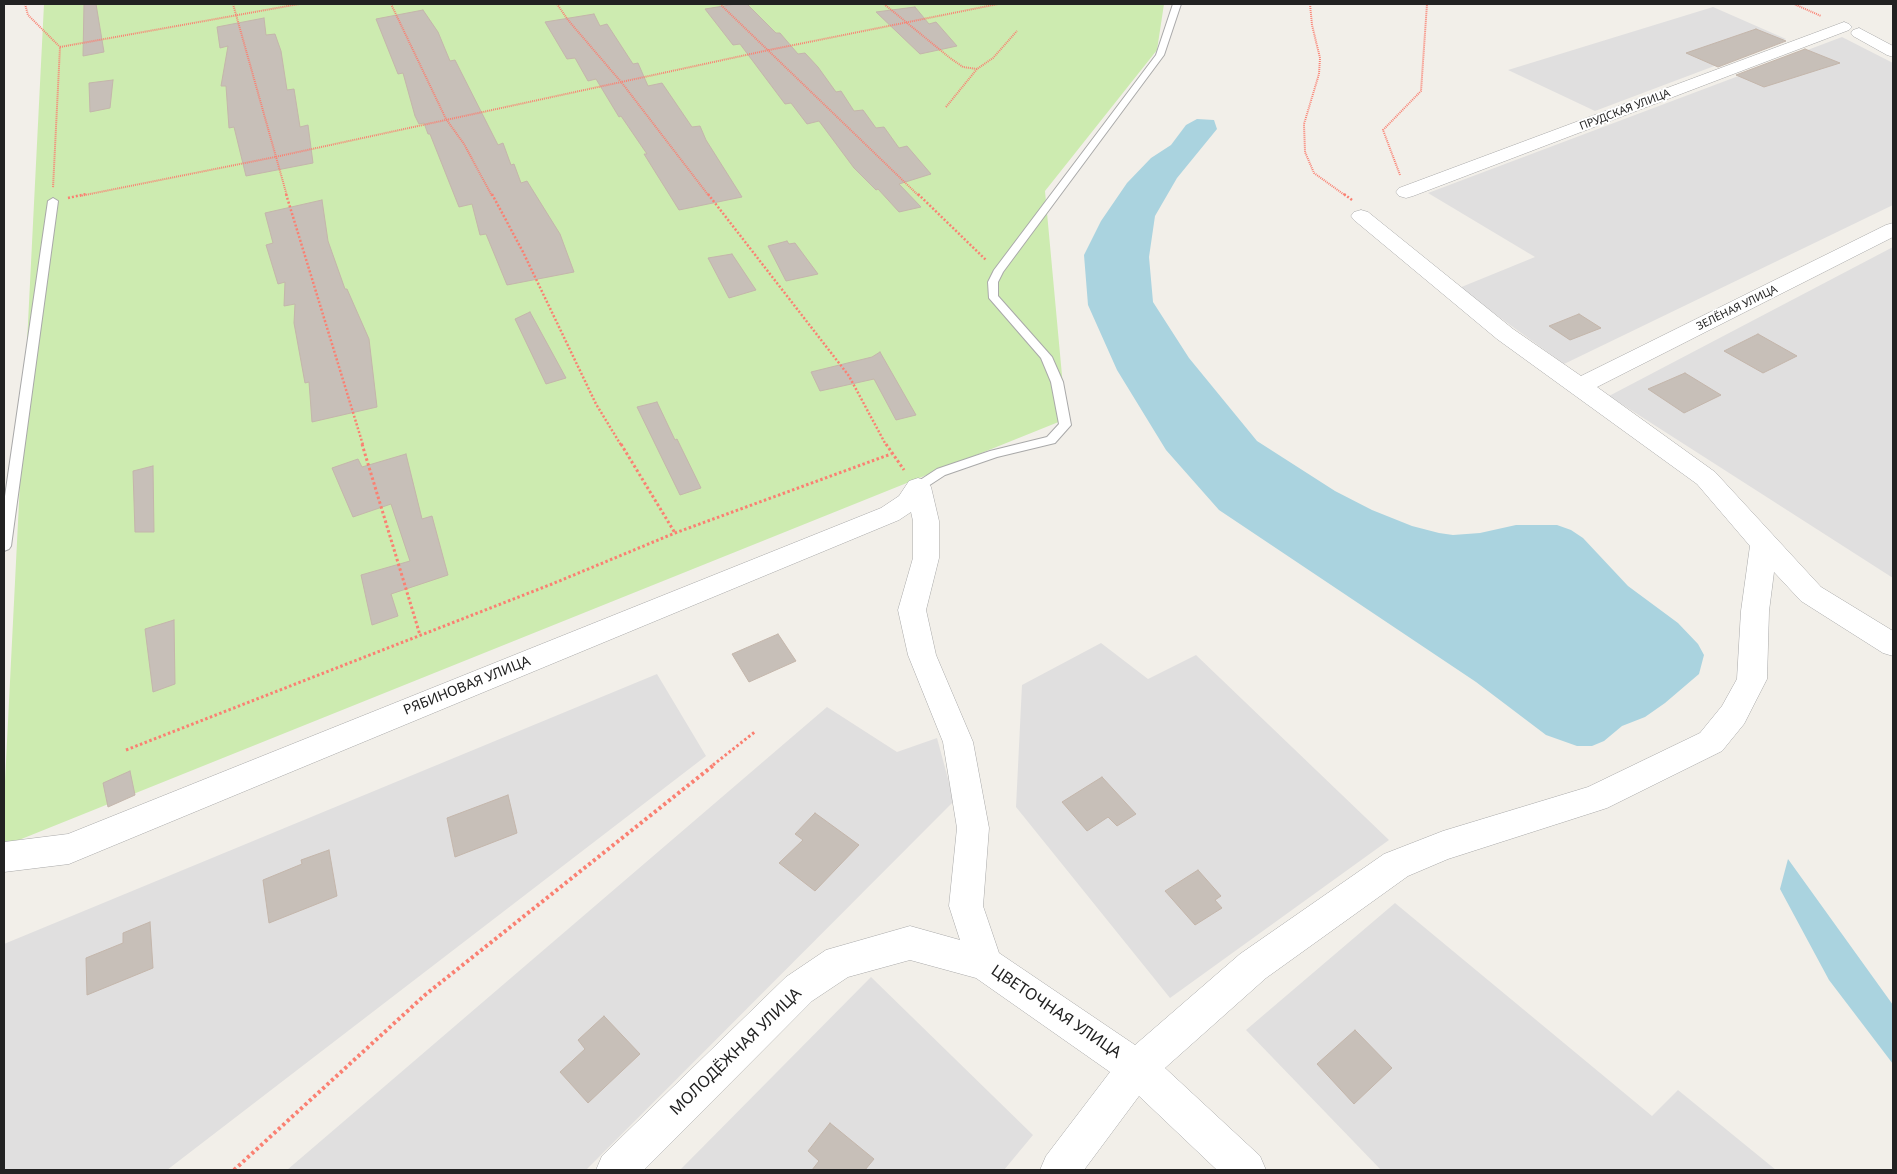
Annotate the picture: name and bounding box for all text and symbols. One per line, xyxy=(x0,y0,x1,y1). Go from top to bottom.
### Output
street label: ПРУДСКАЯ УЛИЦА xyxy=(1578,87,1672,133)
street label: ЗЕЛЁНАЯ УЛИЦА xyxy=(1694,283,1780,333)
street label: РЯБИНОВАЯ УЛИЦА xyxy=(401,653,533,719)
street label: ЦВЕТОЧНАЯ УЛИЦА xyxy=(987,961,1125,1063)
street label: МОЛОДЁЖНАЯ УЛИЦА xyxy=(666,984,806,1120)

